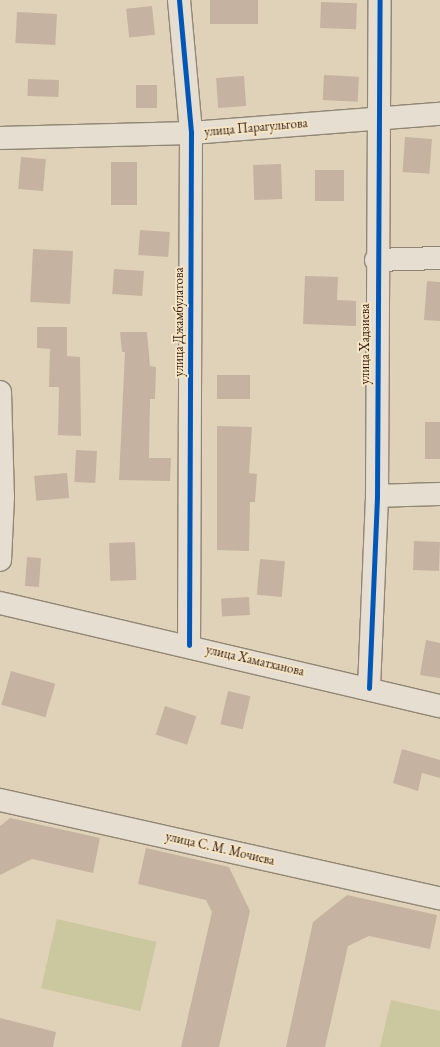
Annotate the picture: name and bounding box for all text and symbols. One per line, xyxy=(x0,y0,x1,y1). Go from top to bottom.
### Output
street label: улица Парагульгова xyxy=(204,116,308,140)
street label: улица Джамбулатова xyxy=(171,267,187,377)
street label: улица Хадзиева xyxy=(357,304,373,384)
street label: улица Хаматханова xyxy=(204,642,306,680)
street label: улица С. М. Мочиева xyxy=(164,829,276,869)

